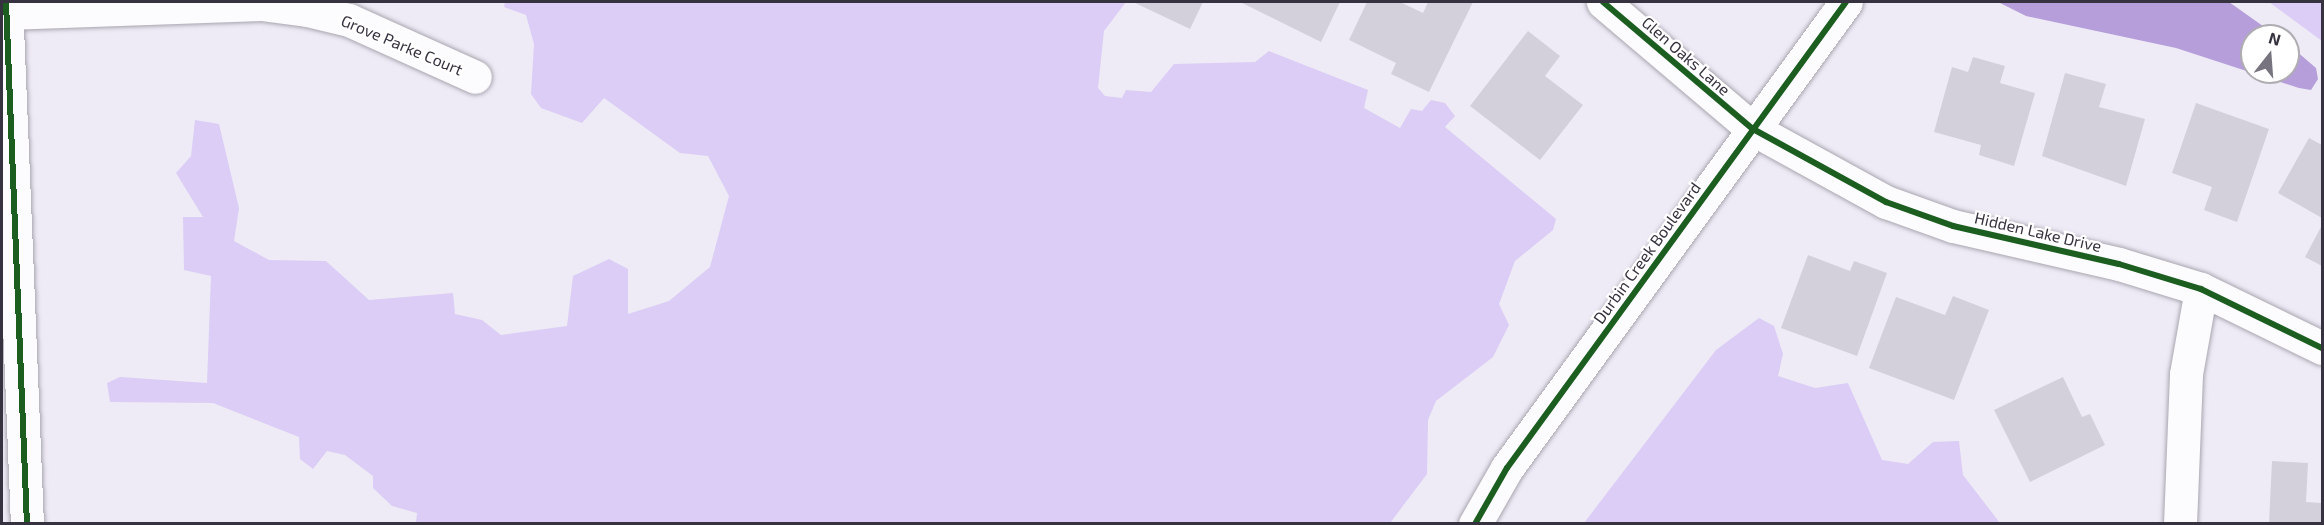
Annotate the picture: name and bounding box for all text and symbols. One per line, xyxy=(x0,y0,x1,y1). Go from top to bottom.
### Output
street label: Grove Parke Court xyxy=(338,11,466,79)
street label: Glen Oaks Lane xyxy=(1638,13,1734,99)
north arrow xyxy=(2240,24,2300,84)
text: N xyxy=(2267,27,2283,49)
street label: Durbin Creek Boulevard xyxy=(1589,178,1705,328)
street label: Hidden Lake Drive xyxy=(1973,208,2103,256)

